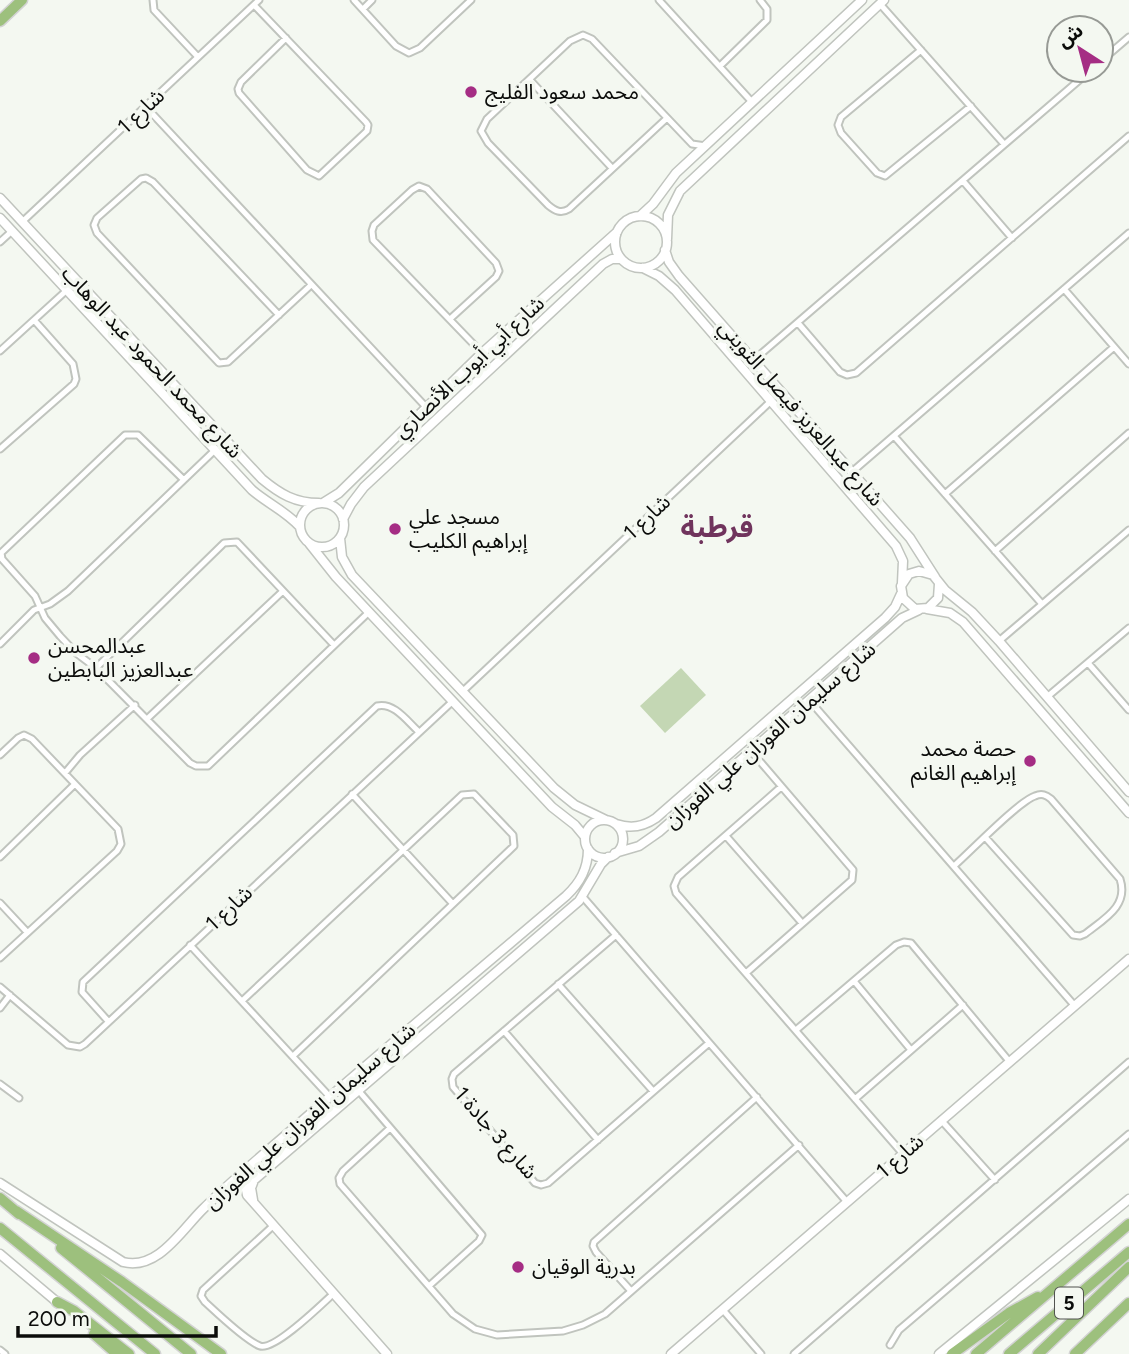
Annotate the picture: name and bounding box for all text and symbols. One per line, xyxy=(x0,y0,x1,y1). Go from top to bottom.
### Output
north arrow xyxy=(1045,14,1115,84)
text: ش xyxy=(1053,19,1088,53)
place label: محمد سعود الفليج xyxy=(485,79,639,107)
street label: شارع 1 xyxy=(112,83,171,141)
marker: محمد سعود الفليج xyxy=(463,84,479,100)
street label: شارع محمد الحمود عبد الوهاب xyxy=(55,260,248,465)
street label: شارع أبي أيوب الأنصاري xyxy=(388,290,552,446)
street label: شارع عبدالعزيز فيصل الثويني xyxy=(711,314,889,514)
street label: شارع 1 xyxy=(618,489,677,547)
place label: مسجد علي إبراهيم الكليب xyxy=(409,504,528,556)
district label: قرطبة xyxy=(681,510,753,544)
marker: مسجد علي إبراهيم الكليب xyxy=(387,521,403,537)
place label: عبدالمحسن عبدالعزيز البابطين xyxy=(48,633,193,682)
street label: شارع سليمان الفوزان علي الفوزان xyxy=(659,636,883,836)
marker: عبدالمحسن عبدالعزيز البابطين xyxy=(26,650,42,666)
place label: حصة محمد إبراهيم الغانم xyxy=(911,736,1017,788)
marker: حصة محمد إبراهيم الغانم xyxy=(1022,753,1038,769)
street label: شارع 1 xyxy=(200,880,259,938)
street label: شارع سليمان الفوزان علي الفوزان xyxy=(199,1017,423,1217)
street label: شارع 3 جادة 1 xyxy=(447,1082,543,1186)
street label: شارع 1 xyxy=(871,1128,931,1185)
place label: بدرية الوقيان xyxy=(532,1254,636,1279)
marker: بدرية الوقيان xyxy=(510,1259,526,1275)
road number: 5 xyxy=(1055,1288,1083,1318)
scale bar xyxy=(18,1294,215,1338)
text: 200 m xyxy=(28,1306,90,1331)

